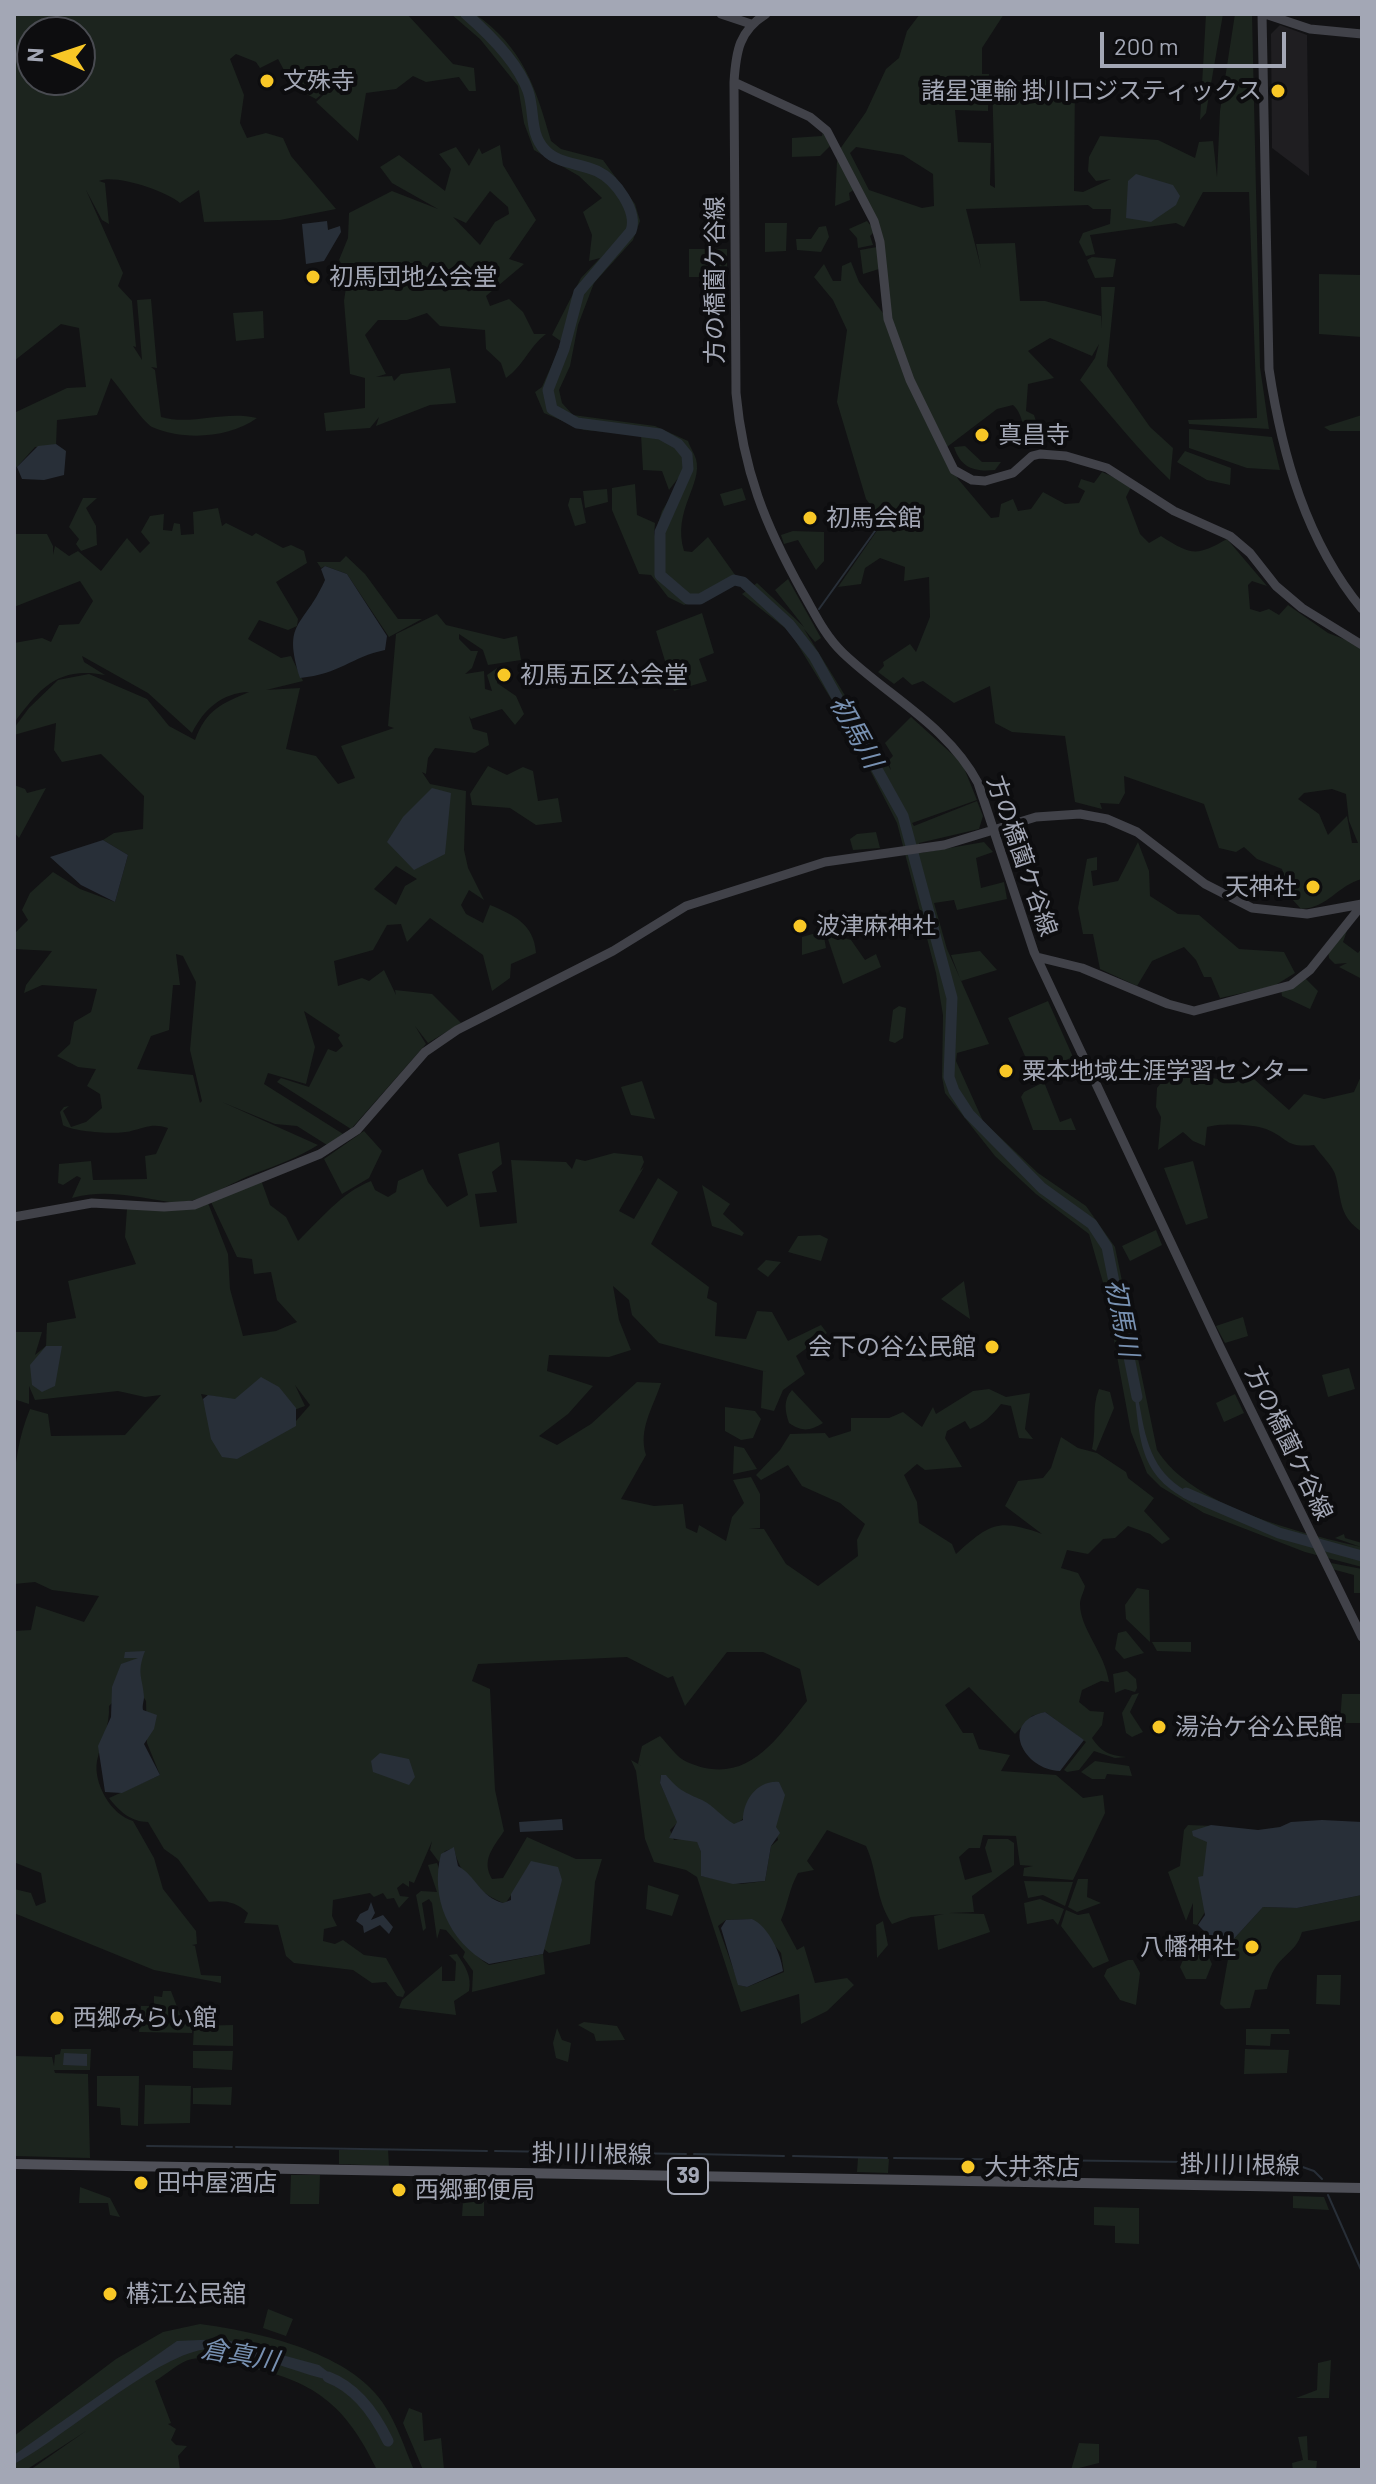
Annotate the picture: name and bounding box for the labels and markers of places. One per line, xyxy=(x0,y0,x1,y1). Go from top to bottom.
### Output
place label: 文殊寺 xyxy=(283,67,355,95)
marker: 文殊寺 xyxy=(258,72,276,90)
place label: 諸星運輸 掛川ロジスティックス xyxy=(921,77,1262,105)
marker: 諸星運輸 掛川ロジスティックス xyxy=(1269,82,1287,100)
place label: 初馬団地公会堂 xyxy=(329,263,497,291)
marker: 初馬団地公会堂 xyxy=(304,268,322,286)
place label: 真昌寺 xyxy=(998,421,1070,449)
marker: 真昌寺 xyxy=(973,426,991,444)
place label: 初馬会館 xyxy=(826,504,922,532)
marker: 初馬会館 xyxy=(801,509,819,527)
place label: 初馬五区公会堂 xyxy=(520,661,688,689)
marker: 初馬五区公会堂 xyxy=(495,666,513,684)
place label: 天神社 xyxy=(1225,873,1297,901)
marker: 天神社 xyxy=(1304,878,1322,896)
place label: 波津麻神社 xyxy=(816,912,936,940)
marker: 波津麻神社 xyxy=(791,917,809,935)
place label: 粟本地域生涯学習センター xyxy=(1022,1057,1310,1085)
marker: 粟本地域生涯学習センター xyxy=(997,1062,1015,1080)
place label: 会下の谷公民館 xyxy=(808,1333,976,1361)
marker: 会下の谷公民館 xyxy=(983,1338,1001,1356)
place label: 湯治ケ谷公民館 xyxy=(1175,1713,1343,1741)
marker: 湯治ケ谷公民館 xyxy=(1150,1718,1168,1736)
place label: 八幡神社 xyxy=(1140,1933,1236,1961)
marker: 八幡神社 xyxy=(1243,1938,1261,1956)
place label: 西郷みらい館 xyxy=(73,2004,217,2032)
marker: 西郷みらい館 xyxy=(48,2009,66,2027)
place label: 大井茶店 xyxy=(984,2153,1080,2181)
marker: 大井茶店 xyxy=(959,2158,977,2176)
place label: 田中屋酒店 xyxy=(157,2169,277,2197)
marker: 田中屋酒店 xyxy=(132,2174,150,2192)
place label: 西郷郵便局 xyxy=(415,2176,535,2204)
marker: 西郷郵便局 xyxy=(390,2181,408,2199)
place label: 構江公民舘 xyxy=(126,2280,246,2308)
marker: 構江公民舘 xyxy=(101,2285,119,2303)

